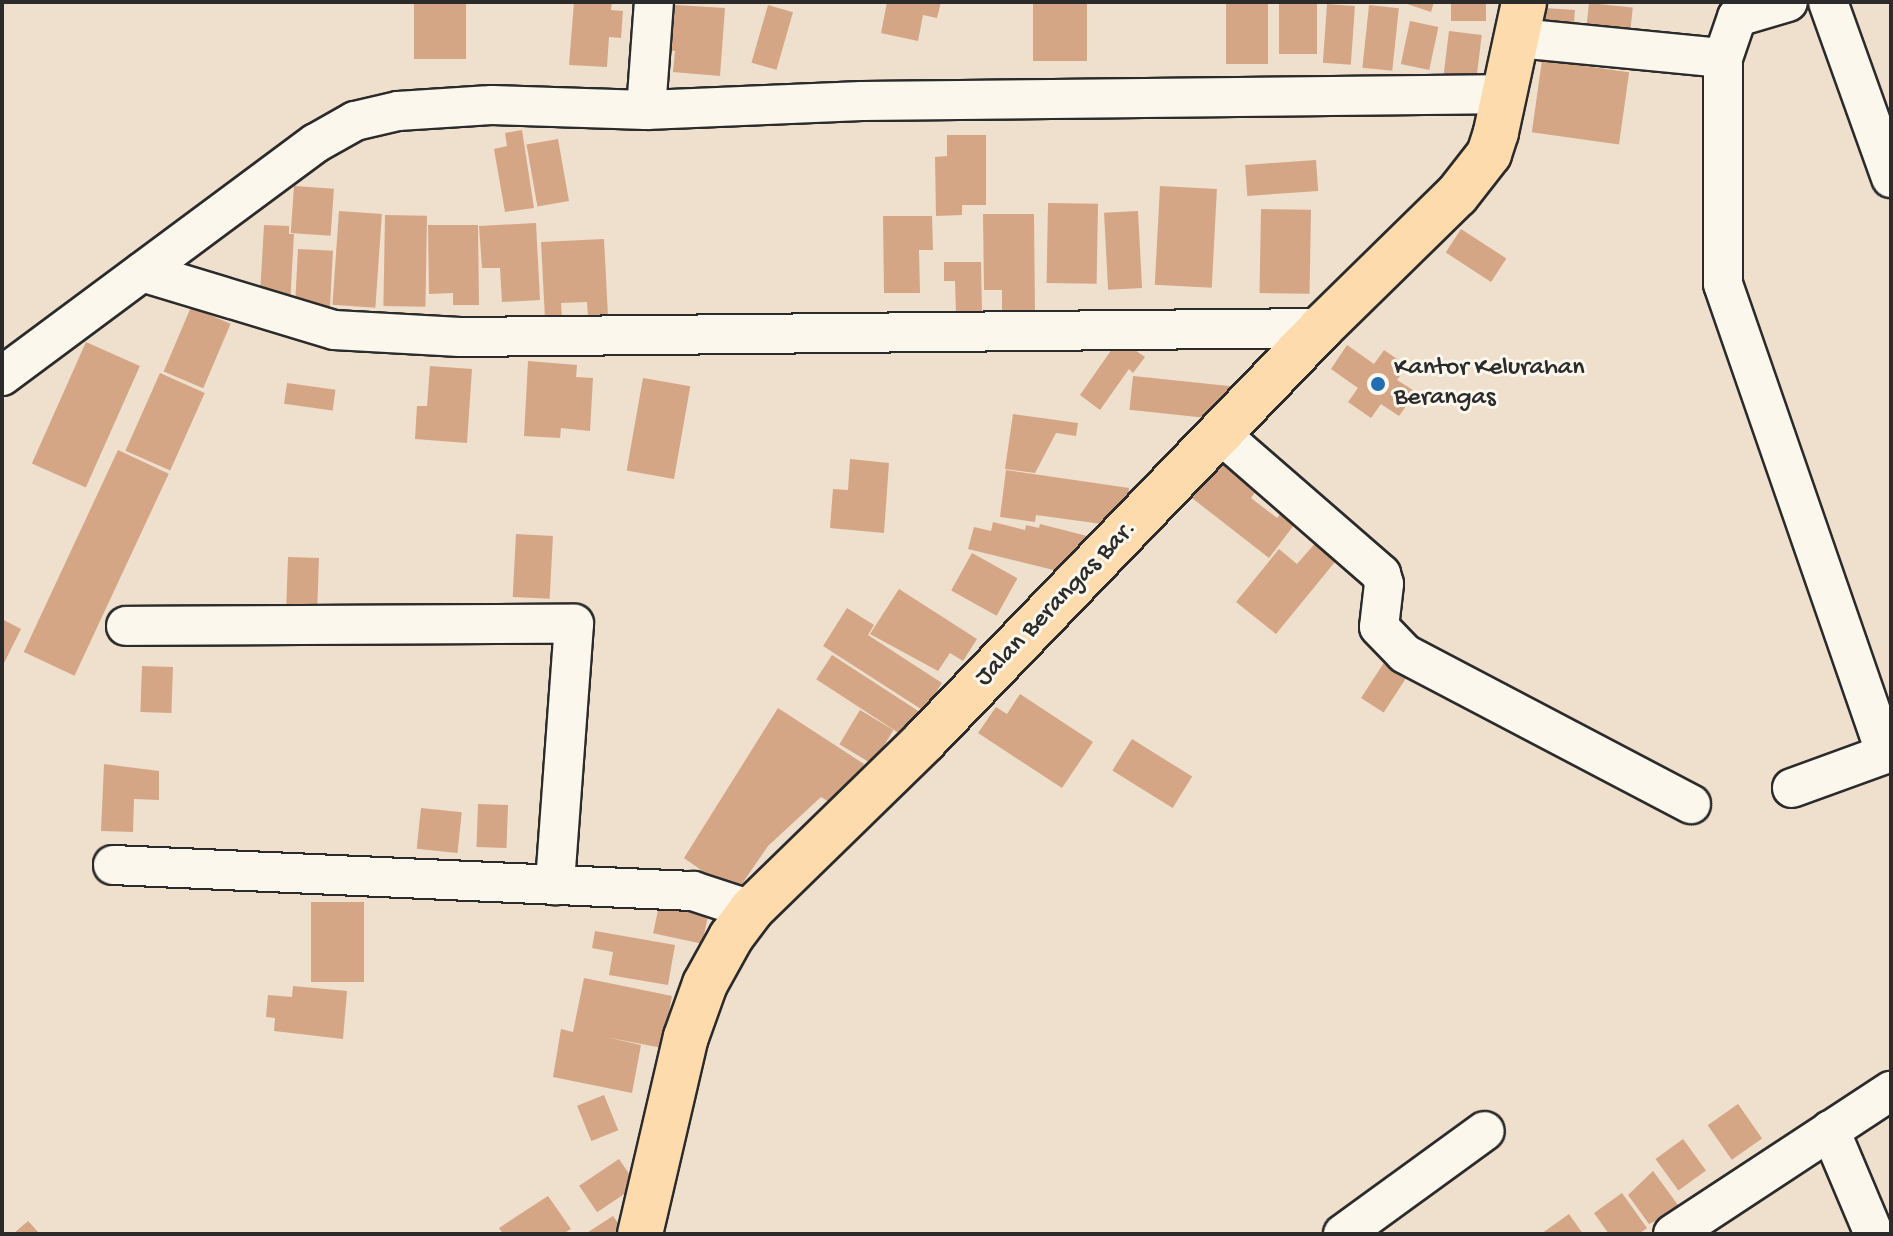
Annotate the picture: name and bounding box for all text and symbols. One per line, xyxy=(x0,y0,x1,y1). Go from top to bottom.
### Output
place label: Kantor Kelurahan Berangas xyxy=(1394,353,1585,414)
marker: Kantor Kelurahan Berangas xyxy=(1369,375,1387,393)
street label: Jalan Berangas Bar. xyxy=(969,514,1145,694)

